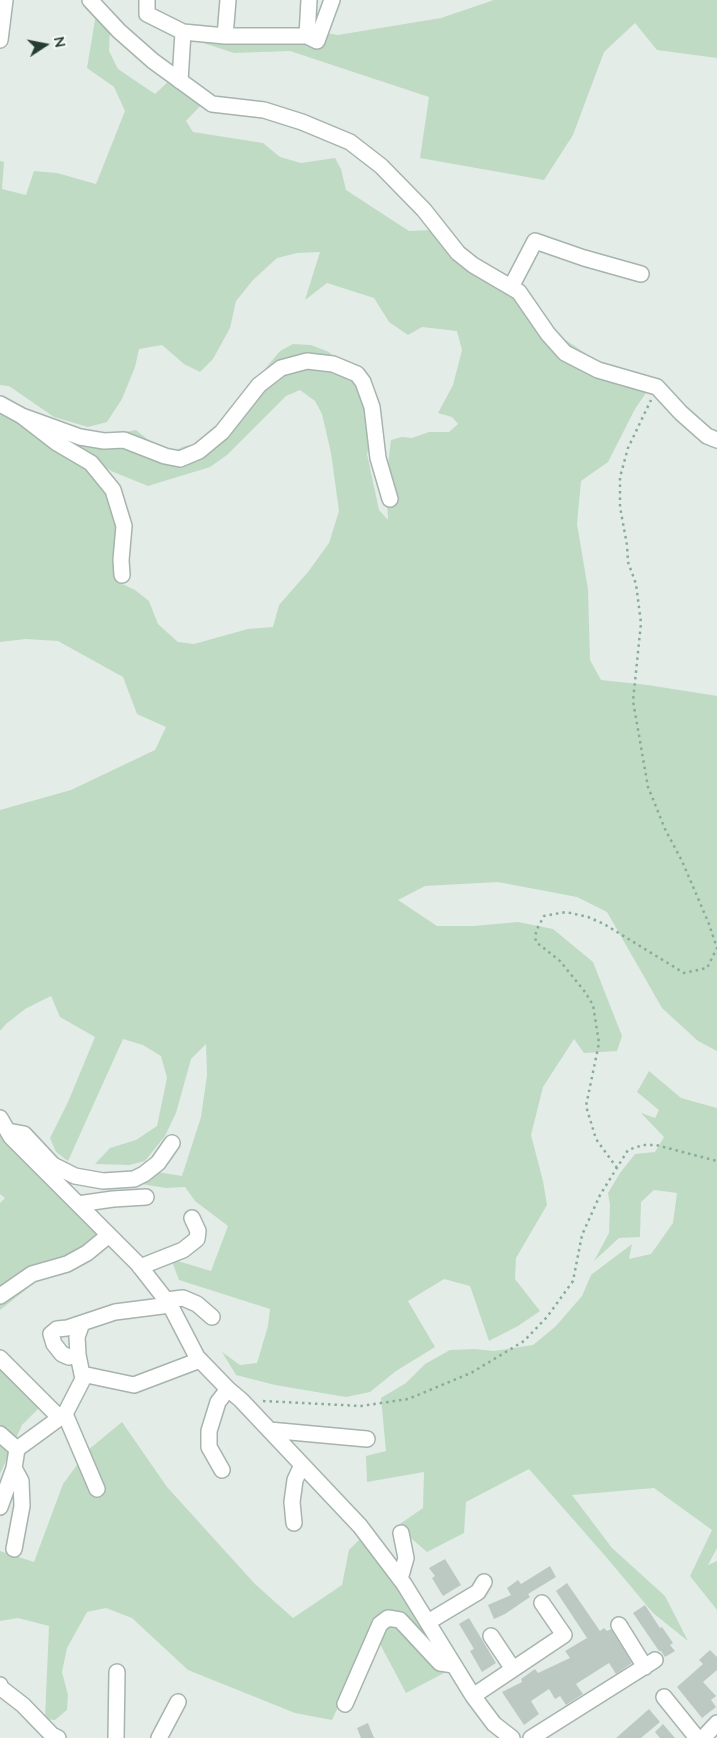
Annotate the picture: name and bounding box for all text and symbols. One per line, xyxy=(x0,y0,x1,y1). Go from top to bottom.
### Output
north arrow xyxy=(20,20,70,70)
text: N xyxy=(51,35,70,49)

